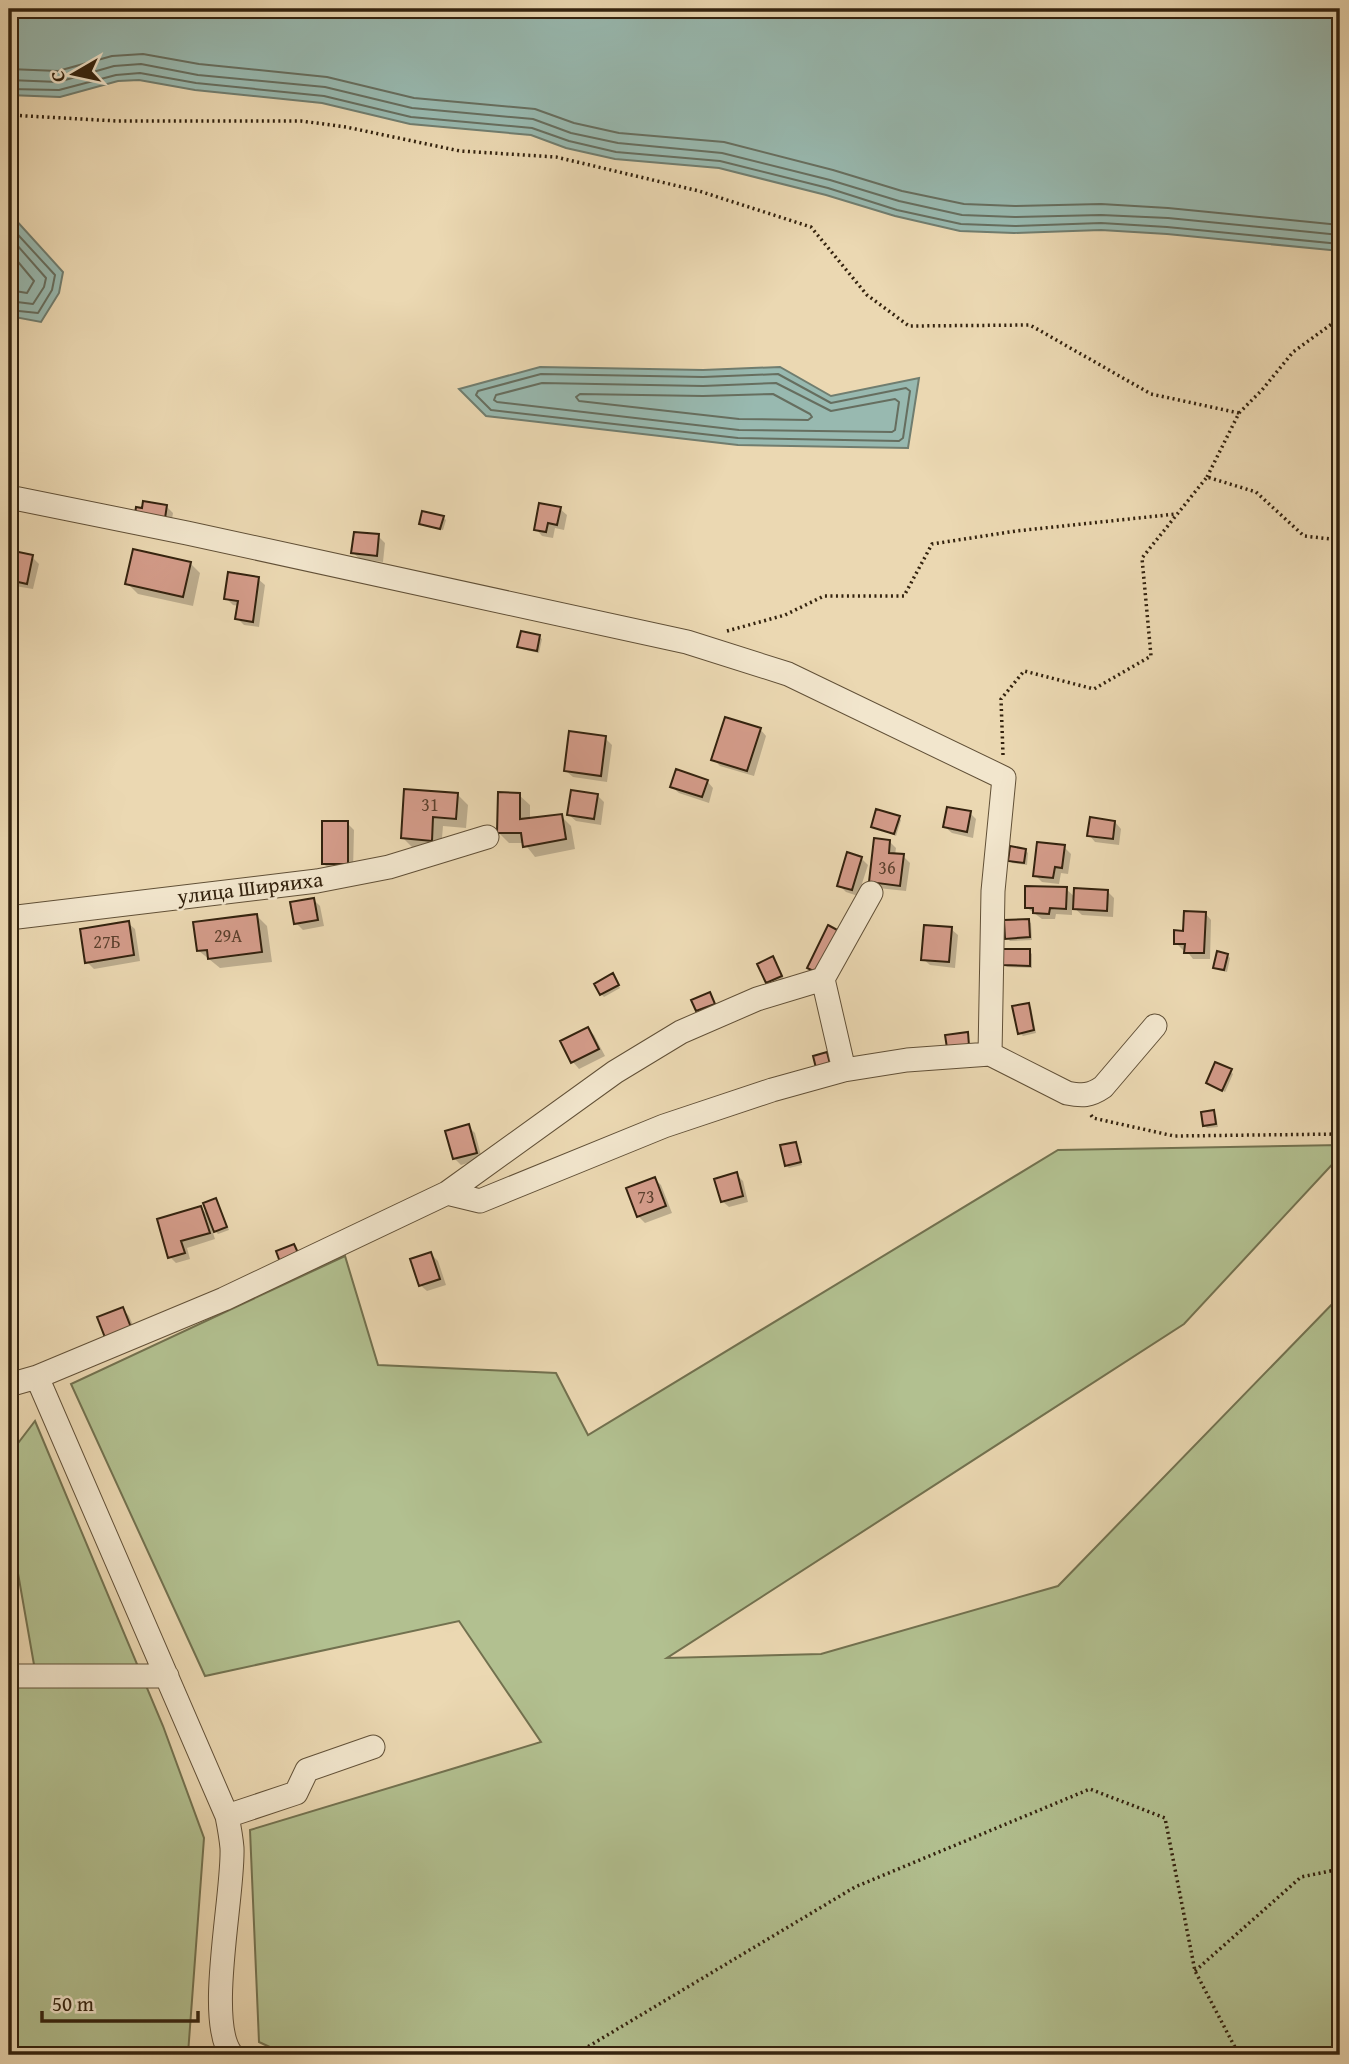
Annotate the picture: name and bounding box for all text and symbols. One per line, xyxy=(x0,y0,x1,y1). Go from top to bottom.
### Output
north arrow xyxy=(38,38,108,108)
text: С xyxy=(43,69,72,84)
house number: 31 xyxy=(421,791,439,818)
house number: 36 xyxy=(878,854,896,881)
street label: улица Ширяиха xyxy=(174,863,325,912)
house number: 29А xyxy=(214,922,242,949)
house number: 27Б xyxy=(93,928,121,955)
house number: 73 xyxy=(637,1183,655,1210)
scale bar xyxy=(42,1980,198,2024)
text: 50 m xyxy=(52,1988,94,2019)

